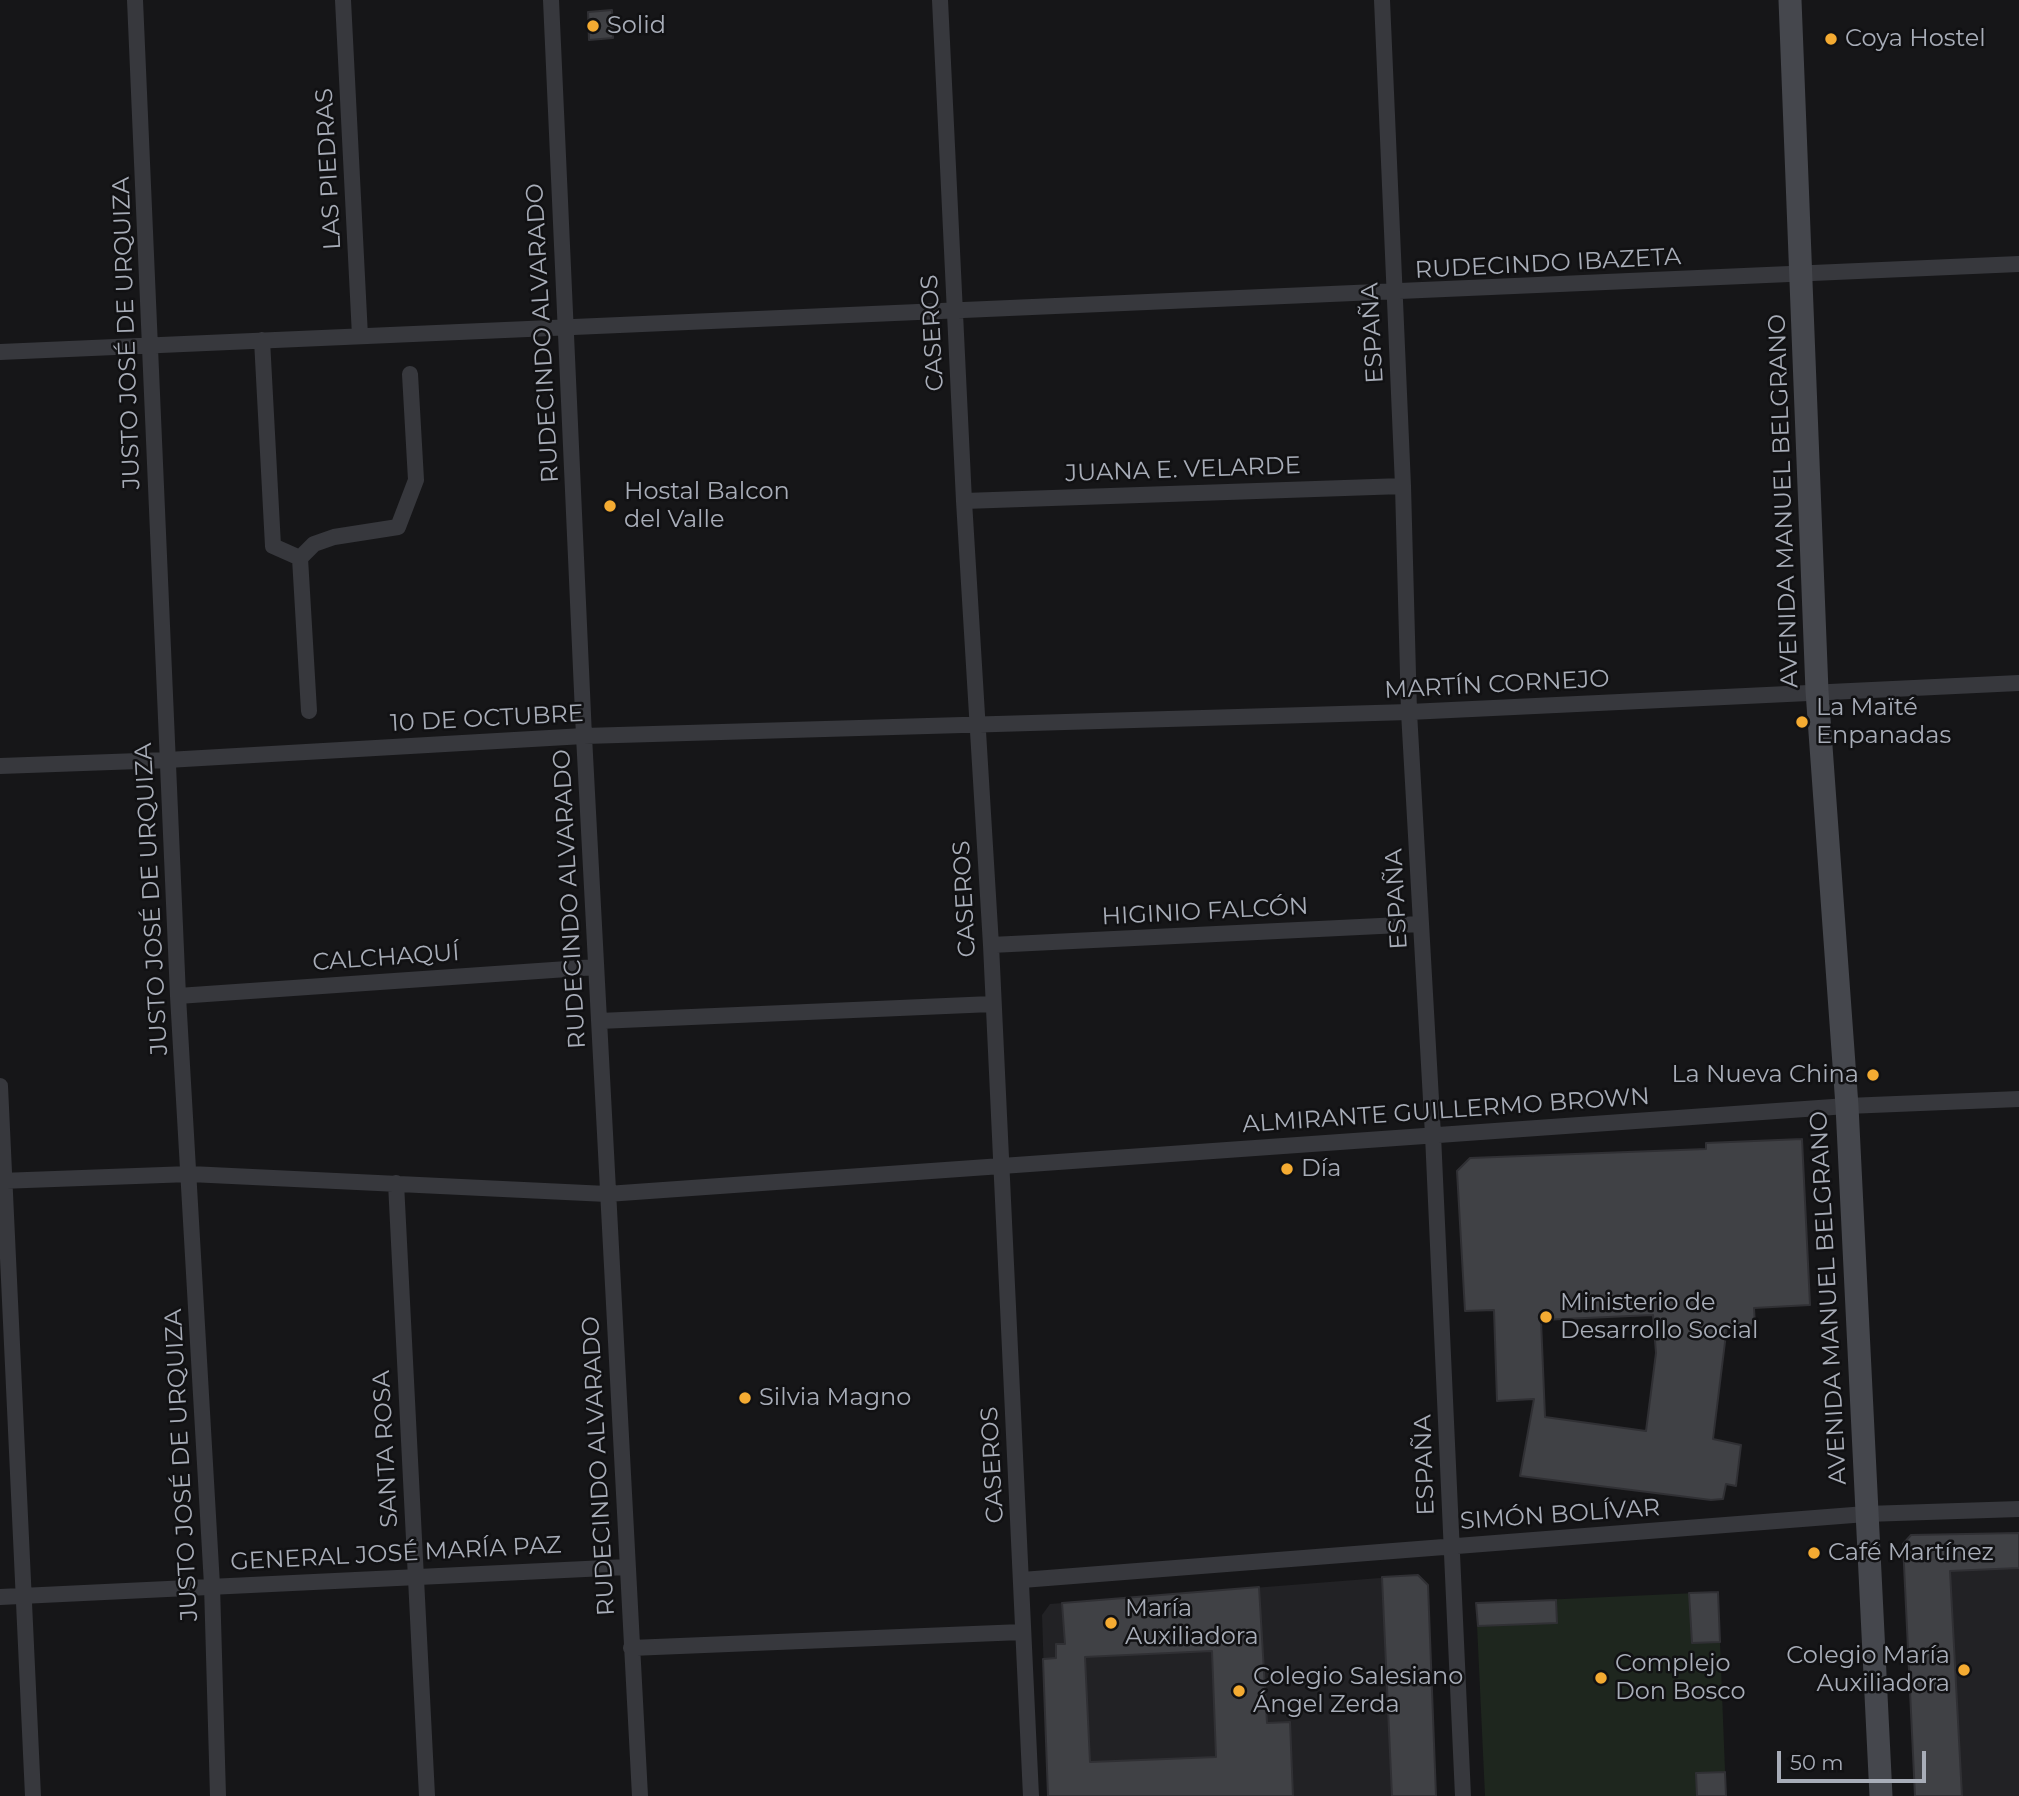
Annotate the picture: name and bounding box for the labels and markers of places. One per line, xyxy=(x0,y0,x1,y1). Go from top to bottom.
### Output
place label: Solid xyxy=(607,12,666,40)
marker: Solid xyxy=(585,18,601,34)
place label: Coya Hostel xyxy=(1845,25,1986,53)
marker: Coya Hostel xyxy=(1823,31,1839,47)
place label: Hostal Balcon del Valle xyxy=(624,478,790,534)
marker: Hostal Balcon del Valle xyxy=(602,498,618,514)
place label: La Maïté Enpanadas xyxy=(1816,694,1951,750)
marker: La Maïté Enpanadas xyxy=(1794,714,1810,730)
place label: La Nueva China xyxy=(1671,1061,1859,1089)
marker: La Nueva China xyxy=(1865,1067,1881,1083)
place label: Día xyxy=(1301,1155,1341,1183)
marker: Día xyxy=(1279,1161,1295,1177)
place label: Ministerio de Desarrollo Social xyxy=(1560,1289,1758,1345)
marker: Ministerio de Desarrollo Social xyxy=(1538,1309,1554,1325)
place label: Silvia Magno xyxy=(759,1384,911,1412)
marker: Silvia Magno xyxy=(737,1390,753,1406)
place label: Café Martínez xyxy=(1828,1539,1994,1567)
marker: Café Martínez xyxy=(1806,1545,1822,1561)
place label: María Auxiliadora xyxy=(1125,1595,1259,1651)
marker: María Auxiliadora xyxy=(1103,1615,1119,1631)
place label: Colegio María Auxiliadora xyxy=(1786,1642,1950,1698)
place label: Complejo Don Bosco xyxy=(1615,1650,1746,1706)
marker: Colegio María Auxiliadora xyxy=(1956,1662,1972,1678)
place label: Colegio Salesiano Ángel Zerda xyxy=(1253,1663,1463,1719)
marker: Complejo Don Bosco xyxy=(1593,1670,1609,1686)
marker: Colegio Salesiano Ángel Zerda xyxy=(1231,1683,1247,1699)

